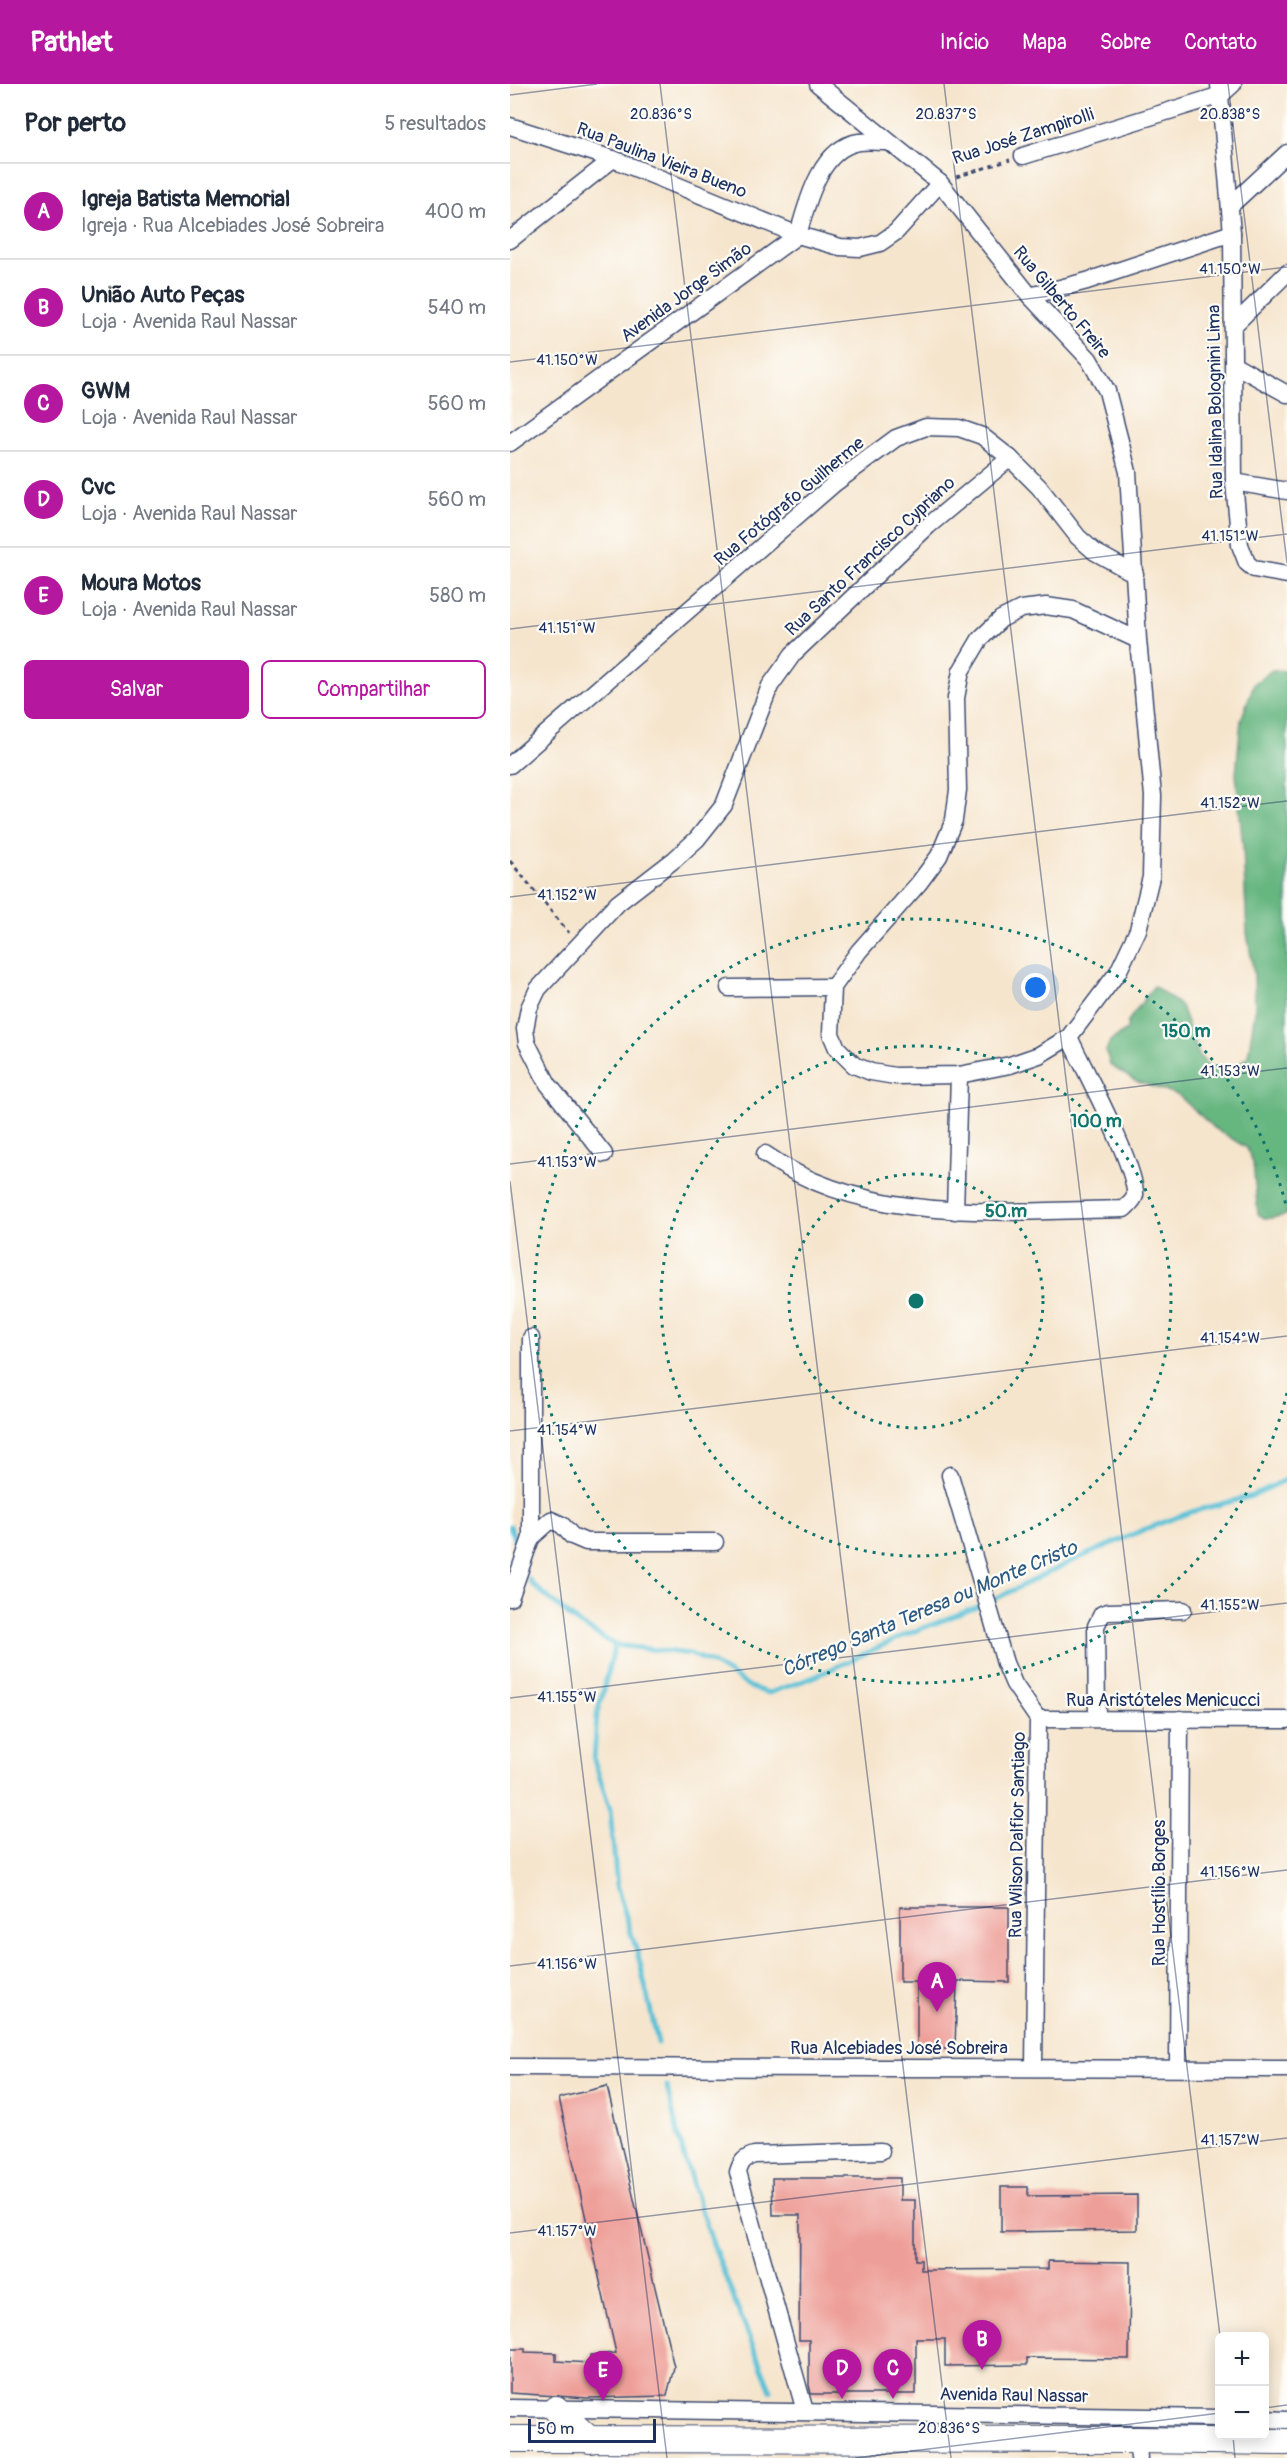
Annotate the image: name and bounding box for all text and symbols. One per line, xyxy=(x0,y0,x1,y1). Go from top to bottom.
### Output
text: Pathlet xyxy=(30,25,113,60)
text: Início xyxy=(940,29,989,56)
text: Mapa xyxy=(1022,29,1067,56)
text: Sobre xyxy=(1100,29,1151,56)
text: Contato xyxy=(1184,29,1257,56)
street label: Rua José Zampirolli xyxy=(950,103,1097,170)
text: 20.836°S xyxy=(630,105,692,124)
text: 20.837°S xyxy=(915,105,977,124)
text: 20.838°S xyxy=(1200,105,1260,124)
text: Por perto xyxy=(24,107,126,139)
text: 5 resultados xyxy=(384,111,486,136)
street label: Rua Paulina Vieira Bueno xyxy=(573,117,751,204)
text: Igreja Batista Memorial xyxy=(81,185,290,213)
text: A xyxy=(37,199,50,224)
text: 400 m xyxy=(425,199,486,224)
text: Igreja · Rua Alcebiades José Sobreira xyxy=(81,213,384,238)
street label: Avenida Jorge Simão xyxy=(616,237,757,348)
street label: Rua Gilberto Freire xyxy=(1008,241,1116,363)
text: 41.150°W xyxy=(1199,260,1261,279)
text: União Auto Peças xyxy=(81,281,244,309)
text: B xyxy=(38,295,49,320)
text: 540 m xyxy=(428,295,486,320)
street label: Rua Idalina Bolognini Lima xyxy=(1202,305,1229,499)
text: Loja · Avenida Raul Nassar xyxy=(81,309,297,334)
text: 41.150°W xyxy=(536,351,598,370)
text: GWM xyxy=(81,377,130,405)
text: C xyxy=(37,391,50,416)
text: 560 m xyxy=(428,391,486,416)
text: Loja · Avenida Raul Nassar xyxy=(81,405,297,430)
street label: Rua Fotógrafo Guilherme xyxy=(709,432,869,571)
street label: Rua Santo Francisco Cypriano xyxy=(780,471,960,641)
text: Cvc xyxy=(81,473,116,501)
text: D xyxy=(37,487,50,512)
text: 560 m xyxy=(428,487,486,512)
text: Loja · Avenida Raul Nassar xyxy=(81,501,297,526)
text: 41.151°W xyxy=(1201,527,1259,546)
text: Moura Motos xyxy=(81,569,201,597)
text: E xyxy=(38,583,49,608)
text: 580 m xyxy=(429,583,486,608)
text: Loja · Avenida Raul Nassar xyxy=(81,597,297,622)
text: 41.151°W xyxy=(538,619,596,638)
button: Salvar xyxy=(24,660,249,719)
button: Compartilhar xyxy=(261,660,486,719)
text: 41.152°W xyxy=(1200,794,1260,813)
text: 41.152°W xyxy=(537,886,597,905)
your location xyxy=(1021,973,1050,1002)
text: 150 m xyxy=(1162,1020,1211,1043)
text: 41.153°W xyxy=(1200,1062,1260,1081)
text: 100 m xyxy=(1070,1110,1122,1133)
text: 41.153°W xyxy=(537,1153,597,1172)
text: 50 m xyxy=(985,1200,1027,1223)
centre of rings xyxy=(906,1291,926,1311)
text: 41.154°W xyxy=(1200,1329,1260,1348)
text: 41.154°W xyxy=(537,1421,597,1440)
water label: Córrego Santa Teresa ou Monte Cristo xyxy=(778,1534,1082,1682)
text: 41.155°W xyxy=(1200,1596,1260,1615)
text: 41.155°W xyxy=(537,1688,597,1707)
street label: Rua Aristóteles Menicucci xyxy=(1066,1689,1260,1712)
street label: Rua Wilson Dalfior Santiago xyxy=(1004,1731,1031,1938)
street label: Rua Hostílio Borges xyxy=(1148,1820,1171,1966)
text: 41.156°W xyxy=(1200,1863,1260,1882)
text: 41.156°W xyxy=(537,1955,597,1974)
pin: A xyxy=(918,1962,956,2012)
street label: Rua Alcebiades José Sobreira xyxy=(790,2037,1008,2060)
text: 41.157°W xyxy=(1200,2131,1260,2150)
text: 41.157°W xyxy=(537,2222,597,2241)
pin: B xyxy=(962,2320,1002,2370)
map controls xyxy=(1215,2332,1269,2440)
button: + xyxy=(1215,2332,1269,2386)
pin: D xyxy=(822,2350,862,2399)
pin: C xyxy=(874,2350,913,2399)
pin: E xyxy=(584,2352,622,2401)
street label: Avenida Raul Nassar xyxy=(939,2383,1089,2408)
button: − xyxy=(1215,2386,1269,2440)
scale bar xyxy=(528,2416,656,2444)
text: 50 m xyxy=(537,2419,574,2439)
text: 20.836°S xyxy=(918,2419,980,2438)

